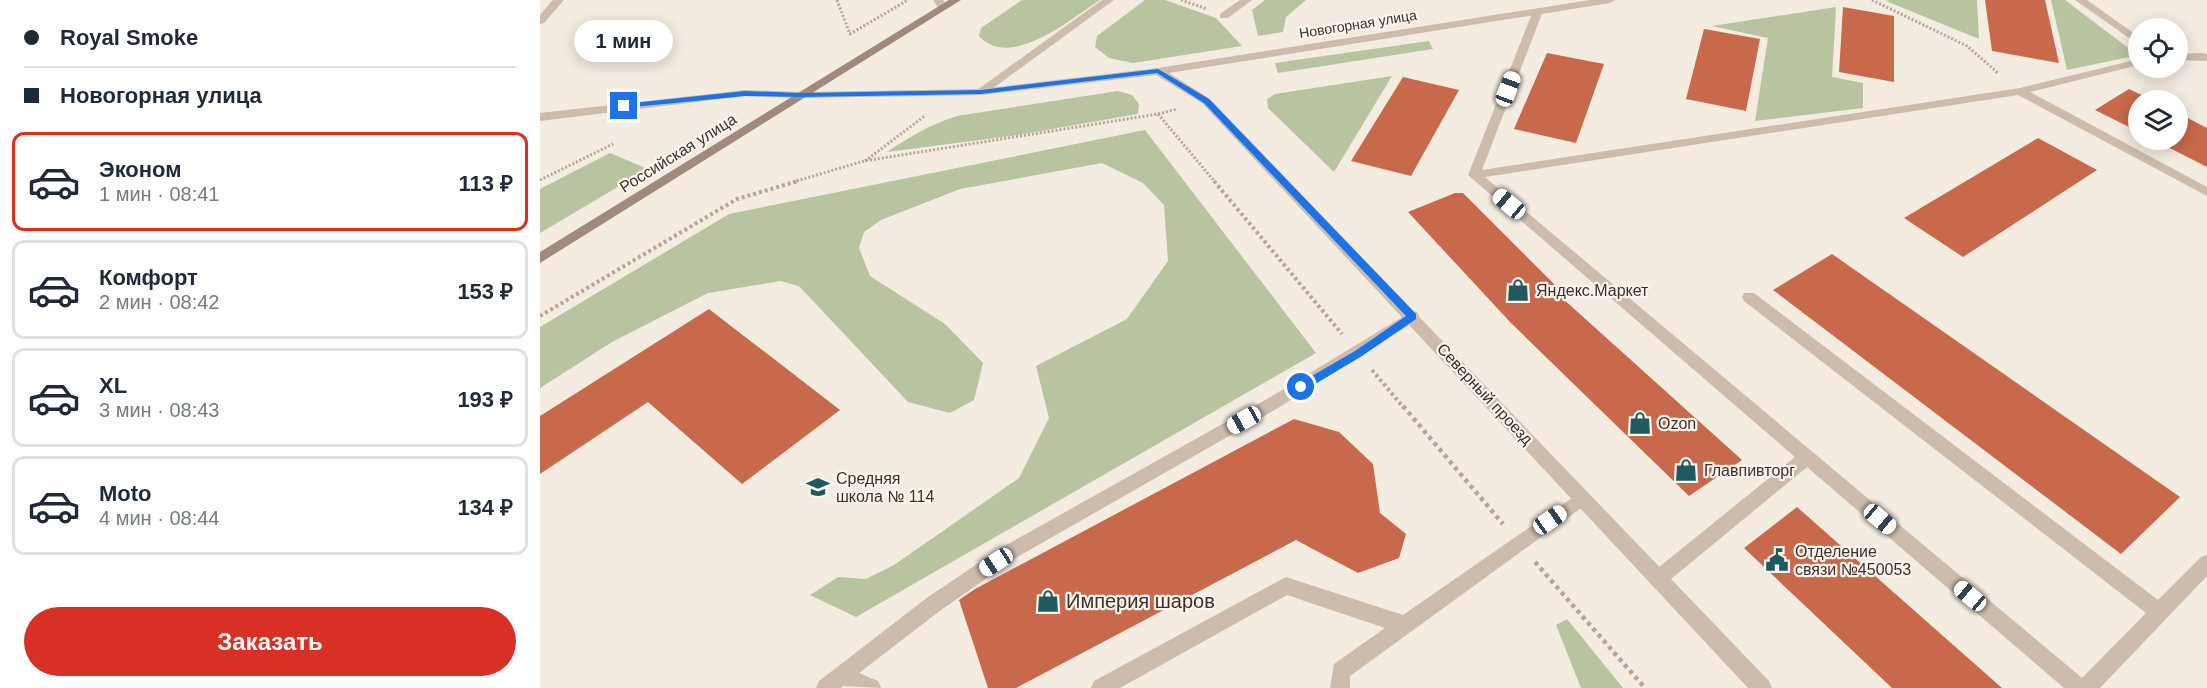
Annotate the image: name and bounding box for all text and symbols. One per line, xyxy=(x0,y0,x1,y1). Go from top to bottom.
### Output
street label: Новогорная улица xyxy=(1298,7,1418,41)
map controls xyxy=(2128,18,2188,150)
button: locate xyxy=(2128,18,2188,78)
callout: 1 мин xyxy=(574,19,674,61)
text: Royal Smoke xyxy=(60,25,198,50)
text: 1 мин xyxy=(596,30,651,52)
car xyxy=(1493,69,1523,109)
text: Новогорная улица xyxy=(60,83,262,108)
button: layers xyxy=(2128,90,2188,150)
route end xyxy=(610,92,637,119)
street label: Российская улица xyxy=(617,110,739,196)
icon: car xyxy=(27,155,81,209)
text: Эконом xyxy=(99,157,182,182)
text: 113 ₽ xyxy=(459,171,513,196)
text: 1 мин · 08:41 xyxy=(99,183,219,205)
car xyxy=(1489,186,1529,222)
icon: car xyxy=(27,263,81,317)
text: Комфорт xyxy=(99,265,198,290)
shop icon: Яндекс.Маркет xyxy=(1505,277,1531,303)
text: 153 ₽ xyxy=(457,279,513,304)
place label: Яндекс.Маркет xyxy=(1536,282,1649,299)
text: 2 мин · 08:42 xyxy=(99,291,219,313)
street label: Северный проезд xyxy=(1434,340,1537,448)
icon: car xyxy=(27,371,81,425)
text: XL xyxy=(99,373,127,398)
route start xyxy=(1287,373,1314,400)
text: 193 ₽ xyxy=(457,387,513,412)
text: 3 мин · 08:43 xyxy=(99,399,219,421)
car xyxy=(1224,403,1264,437)
shop icon: Ozon xyxy=(1627,410,1653,436)
place label: Ozon xyxy=(1658,415,1696,432)
shop icon: Главпивторг xyxy=(1673,457,1699,483)
place label: Главпивторг xyxy=(1704,462,1795,479)
place label: Средняя школа № 114 xyxy=(836,470,934,505)
school or university icon: Средняя школа № 114 xyxy=(805,474,831,500)
icon: car xyxy=(27,479,81,533)
text: Moto xyxy=(99,481,152,506)
text: 134 ₽ xyxy=(457,495,513,520)
car xyxy=(1860,501,1900,537)
car xyxy=(1530,502,1570,538)
text: 4 мин · 08:44 xyxy=(99,507,219,529)
place label: Отделение связи №450053 xyxy=(1795,543,1911,578)
car xyxy=(976,545,1016,579)
public building icon: Отделение связи №450053 xyxy=(1764,547,1790,573)
car xyxy=(1950,578,1990,614)
shop icon: Империя шаров xyxy=(1035,588,1061,614)
place label: Империя шаров xyxy=(1066,590,1215,612)
button: Заказать xyxy=(24,607,516,676)

